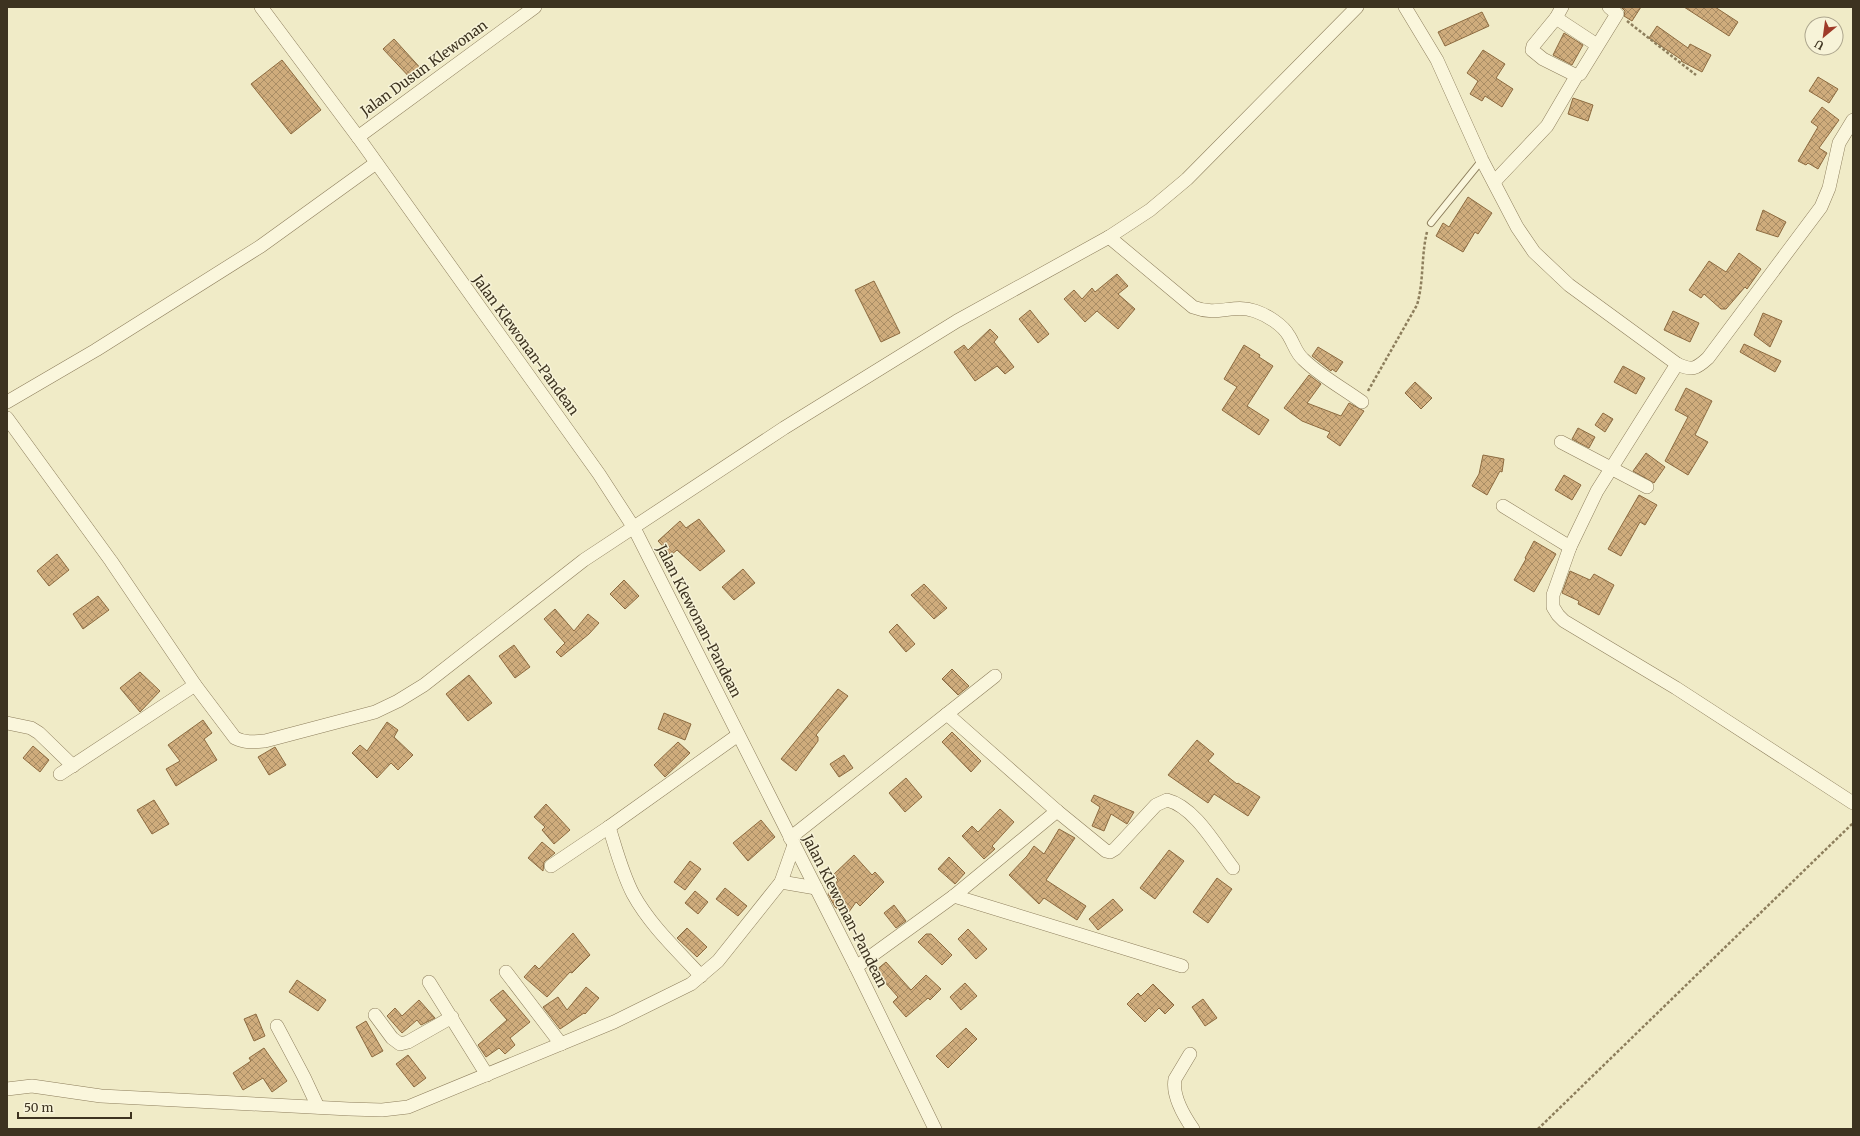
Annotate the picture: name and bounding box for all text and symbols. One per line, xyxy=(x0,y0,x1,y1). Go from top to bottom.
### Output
street label: Jalan Dusun Klewonan xyxy=(356,16,491,121)
north arrow xyxy=(1804,16,1844,56)
text: U xyxy=(1811,36,1826,53)
street label: Jalan Klewonan-Pandean xyxy=(468,270,583,419)
street label: Jalan Klewonan-Pandean xyxy=(652,541,745,700)
street label: Jalan Klewonan-Pandean xyxy=(798,831,891,990)
scale bar xyxy=(18,1094,131,1120)
text: 50 m xyxy=(24,1100,53,1115)

